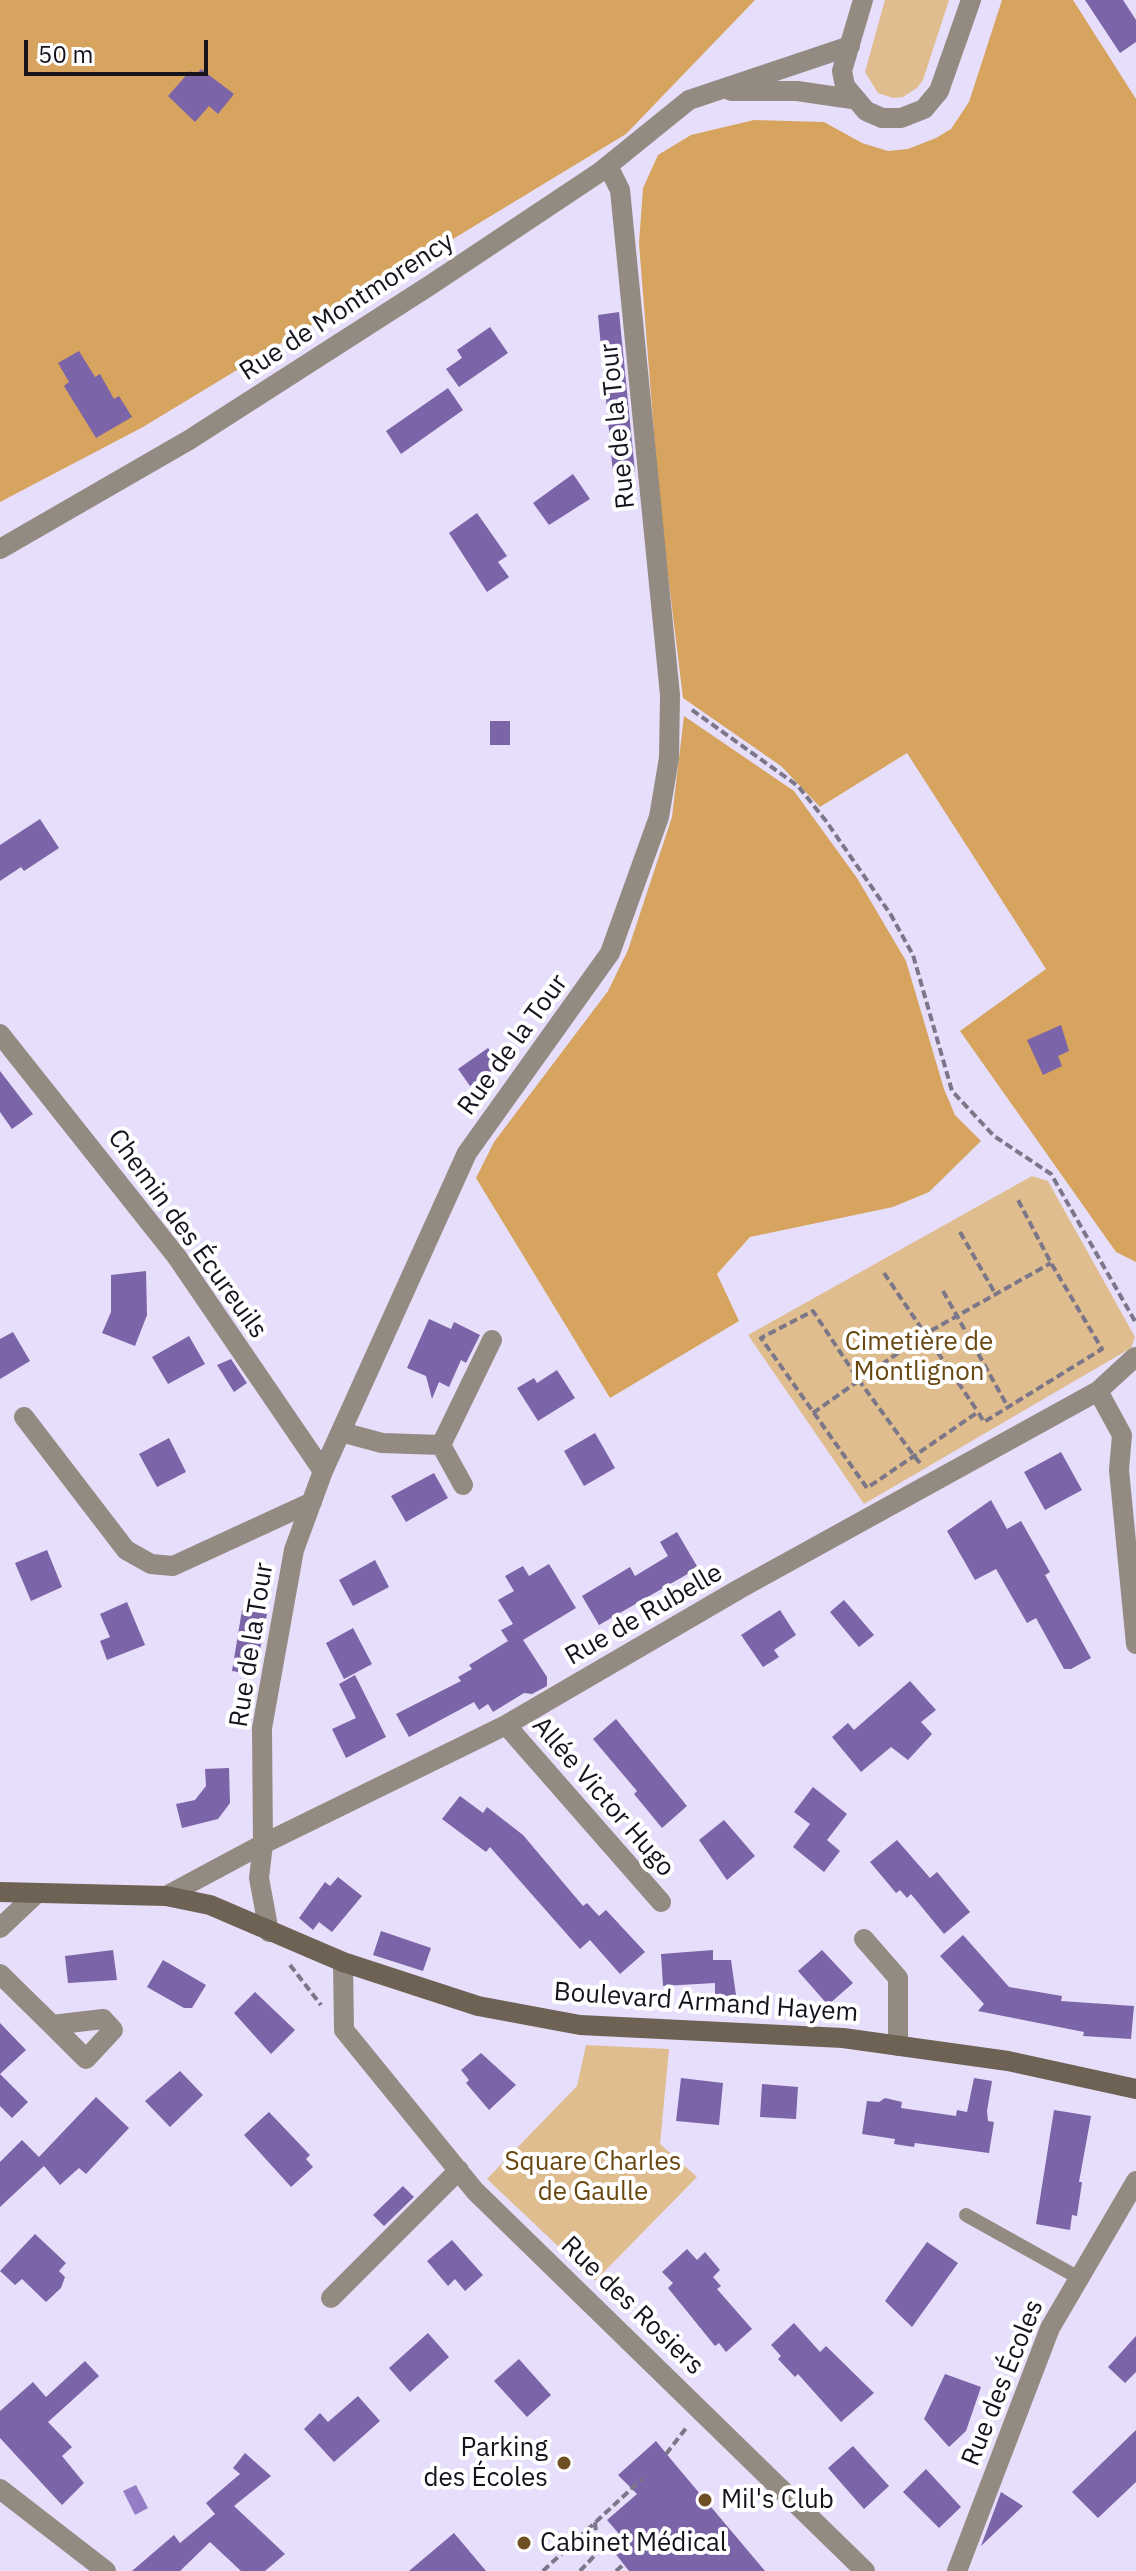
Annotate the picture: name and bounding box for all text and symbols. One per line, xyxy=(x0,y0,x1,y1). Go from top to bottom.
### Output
scale bar xyxy=(28,24,212,74)
text: 50 m xyxy=(38,38,93,70)
street label: Rue de Montmorency xyxy=(234,226,460,388)
street label: Rue de la Tour xyxy=(594,342,642,510)
street label: Rue de la Tour xyxy=(451,968,575,1122)
street label: Chemin des Écureuils xyxy=(101,1123,273,1345)
park label: Cimetière de Montlignon xyxy=(845,1326,993,1388)
street label: Rue de Rubelle xyxy=(560,1557,728,1673)
street label: Rue de la Tour xyxy=(224,1560,280,1730)
street label: Allée Victor Hugo xyxy=(525,1711,681,1883)
street label: Boulevard Armand Hayem xyxy=(553,1977,859,2029)
park label: Square Charles de Gaulle xyxy=(504,2146,682,2208)
street label: Rue des Rosiers xyxy=(554,2230,710,2382)
street label: Rue des Écoles xyxy=(956,2295,1050,2471)
place label: Parking des Écoles xyxy=(423,2432,548,2494)
marker: Parking des Écoles xyxy=(555,2454,573,2472)
place label: Mil's Club xyxy=(721,2484,834,2516)
marker: Mil's Club xyxy=(696,2491,714,2509)
place label: Cabinet Médical xyxy=(540,2527,727,2559)
marker: Cabinet Médical xyxy=(515,2534,533,2552)

